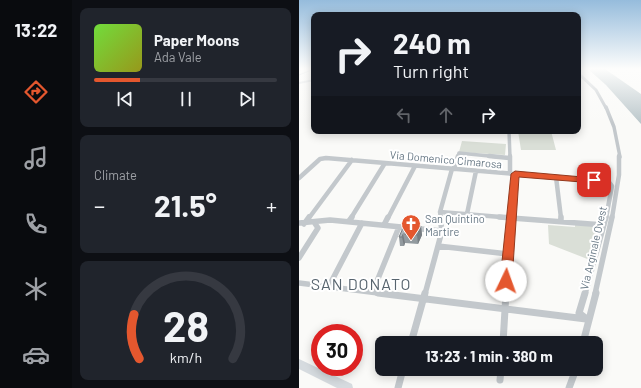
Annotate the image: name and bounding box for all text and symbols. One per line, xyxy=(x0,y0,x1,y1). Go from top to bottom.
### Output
text: 13:22 xyxy=(15,19,57,41)
text: 240 m xyxy=(393,26,471,60)
icon: right xyxy=(327,28,379,80)
text: Paper Moons xyxy=(154,31,239,49)
text: Ada Vale xyxy=(154,49,202,65)
text: Turn right xyxy=(393,60,469,82)
icon: directions xyxy=(22,78,50,106)
icon: previous xyxy=(114,88,136,110)
icon: pause xyxy=(175,88,197,110)
icon: next xyxy=(236,88,258,110)
icon: left xyxy=(393,104,415,126)
icon: ahead xyxy=(435,104,457,126)
icon: right xyxy=(477,104,499,126)
icon: music xyxy=(22,144,50,172)
street label: Via Domenico Cimarosa xyxy=(389,148,503,170)
pin xyxy=(577,163,611,197)
text: Climate xyxy=(94,167,137,183)
icon: arrive xyxy=(583,169,605,191)
text: 21.5° xyxy=(154,187,217,223)
text: − xyxy=(94,192,105,218)
text: + xyxy=(266,192,277,218)
street label: Via Arginale Ovest xyxy=(577,205,609,291)
icon: phone xyxy=(22,210,50,238)
place label: San Quintino Martire xyxy=(425,212,485,238)
church icon: San Quintino Martire xyxy=(400,213,422,241)
position arrow xyxy=(485,260,527,302)
district label: SAN DONATO xyxy=(311,274,411,293)
icon: climate xyxy=(22,275,50,303)
text: 28 xyxy=(163,299,208,349)
speed limit sign: 30 xyxy=(311,324,363,376)
icon: car xyxy=(22,341,50,369)
text: 13:23 · 1 min · 380 m xyxy=(425,347,553,365)
text: km/h xyxy=(169,348,202,365)

